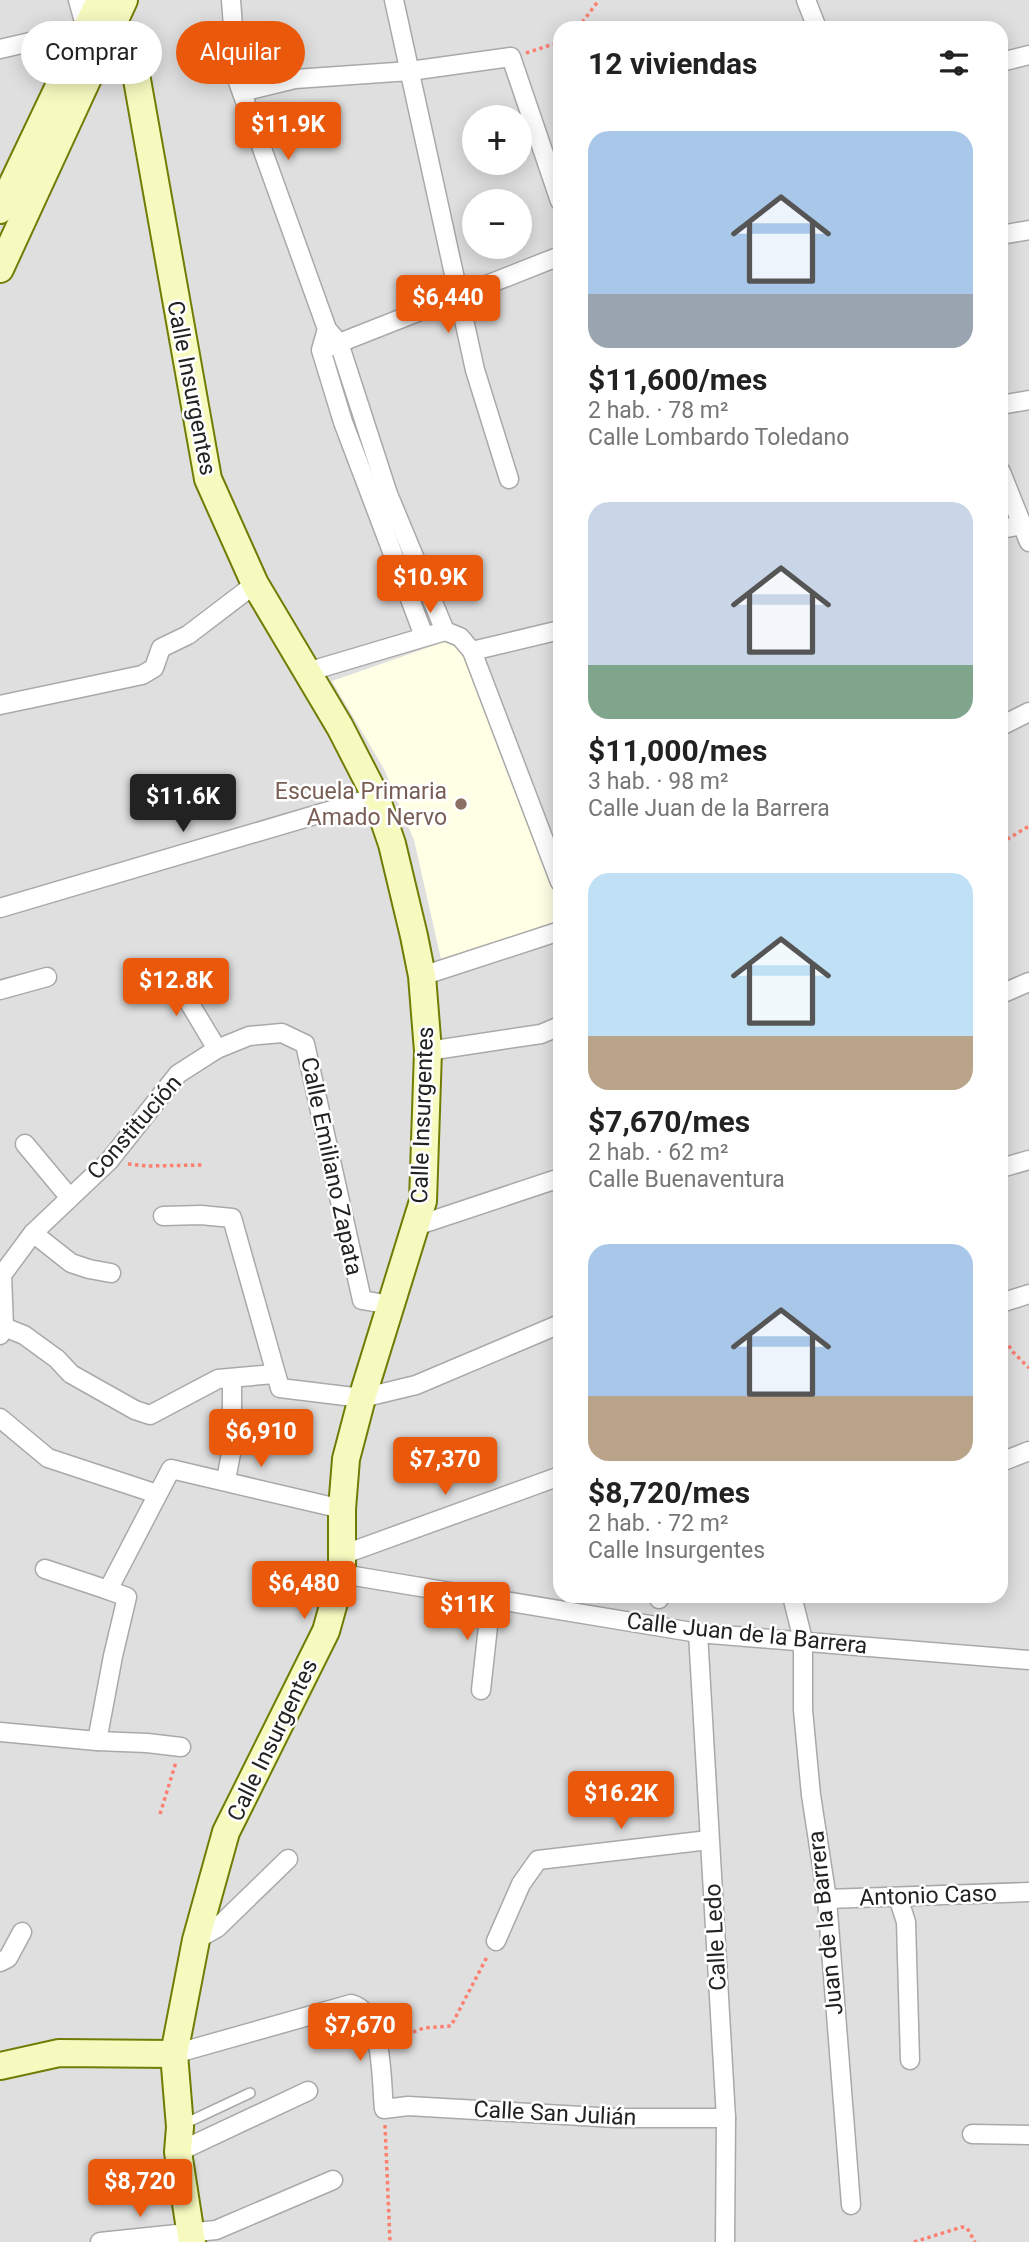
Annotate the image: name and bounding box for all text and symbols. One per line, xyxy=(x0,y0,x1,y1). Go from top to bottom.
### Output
chip: Comprar xyxy=(21,21,162,84)
chip: Alquilar xyxy=(176,21,305,84)
icon: filters xyxy=(935,44,973,82)
text: 12 viviendas xyxy=(588,46,758,81)
pin: $11.9K xyxy=(231,102,345,162)
map controls xyxy=(462,105,532,259)
button: + xyxy=(462,105,532,175)
text: $11.9K xyxy=(251,111,325,138)
icon: home xyxy=(718,176,844,302)
button: − xyxy=(462,189,532,259)
pin: $6,440 xyxy=(391,276,505,335)
text: $6,440 xyxy=(412,284,484,311)
street label: Calle Insurgentes xyxy=(161,299,222,478)
text: $11,600/mes xyxy=(588,362,767,397)
text: 2 hab. · 78 m² xyxy=(588,397,728,424)
text: Calle Lombardo Toledano xyxy=(588,424,849,451)
icon: home xyxy=(718,547,844,673)
pin: $10.9K xyxy=(373,556,487,615)
text: $10.9K xyxy=(393,564,467,591)
text: $11,000/mes xyxy=(588,733,767,768)
text: 3 hab. · 98 m² xyxy=(588,768,728,795)
pin: $11.6K xyxy=(126,774,240,834)
place label: Escuela Primaria Amado Nervo xyxy=(275,778,447,831)
text: $11.6K xyxy=(146,783,220,810)
text: Calle Juan de la Barrera xyxy=(588,795,830,822)
marker: Escuela Primaria Amado Nervo xyxy=(453,796,469,812)
icon: home xyxy=(718,918,844,1044)
pin: $12.8K xyxy=(119,958,233,1018)
text: $12.8K xyxy=(139,967,213,994)
street label: Calle Insurgentes xyxy=(406,1026,439,1204)
street label: Calle Emiliano Zapata xyxy=(295,1055,368,1278)
street label: Constitución xyxy=(82,1070,187,1185)
text: $7,670/mes xyxy=(588,1104,750,1139)
text: 2 hab. · 62 m² xyxy=(588,1139,728,1166)
text: Calle Buenaventura xyxy=(588,1166,785,1193)
icon: home xyxy=(718,1289,844,1415)
pin: $6,910 xyxy=(204,1410,318,1469)
text: $6,910 xyxy=(225,1418,297,1445)
pin: $7,370 xyxy=(388,1438,502,1497)
text: $7,370 xyxy=(409,1446,481,1473)
text: $8,720/mes xyxy=(588,1475,750,1510)
text: 2 hab. · 72 m² xyxy=(588,1510,728,1537)
text: Calle Insurgentes xyxy=(588,1537,765,1564)
pin: $6,480 xyxy=(247,1562,361,1621)
text: $6,480 xyxy=(268,1570,340,1597)
pin: $11K xyxy=(426,1582,508,1642)
text: $11K xyxy=(440,1591,494,1618)
street label: Calle Juan de la Barrera xyxy=(625,1607,869,1660)
street label: Calle Insurgentes xyxy=(222,1655,323,1826)
pin: $16.2K xyxy=(564,1772,678,1831)
text: $16.2K xyxy=(584,1780,658,1807)
street label: Juan de la Barrera xyxy=(802,1829,849,2016)
street label: Antonio Caso xyxy=(859,1880,997,1911)
street label: Calle Ledo xyxy=(699,1883,732,1991)
pin: $7,670 xyxy=(303,2004,417,2063)
text: $7,670 xyxy=(324,2012,396,2039)
street label: Calle San Julián xyxy=(473,2096,637,2131)
pin: $8,720 xyxy=(83,2160,197,2219)
text: $8,720 xyxy=(104,2168,176,2195)

